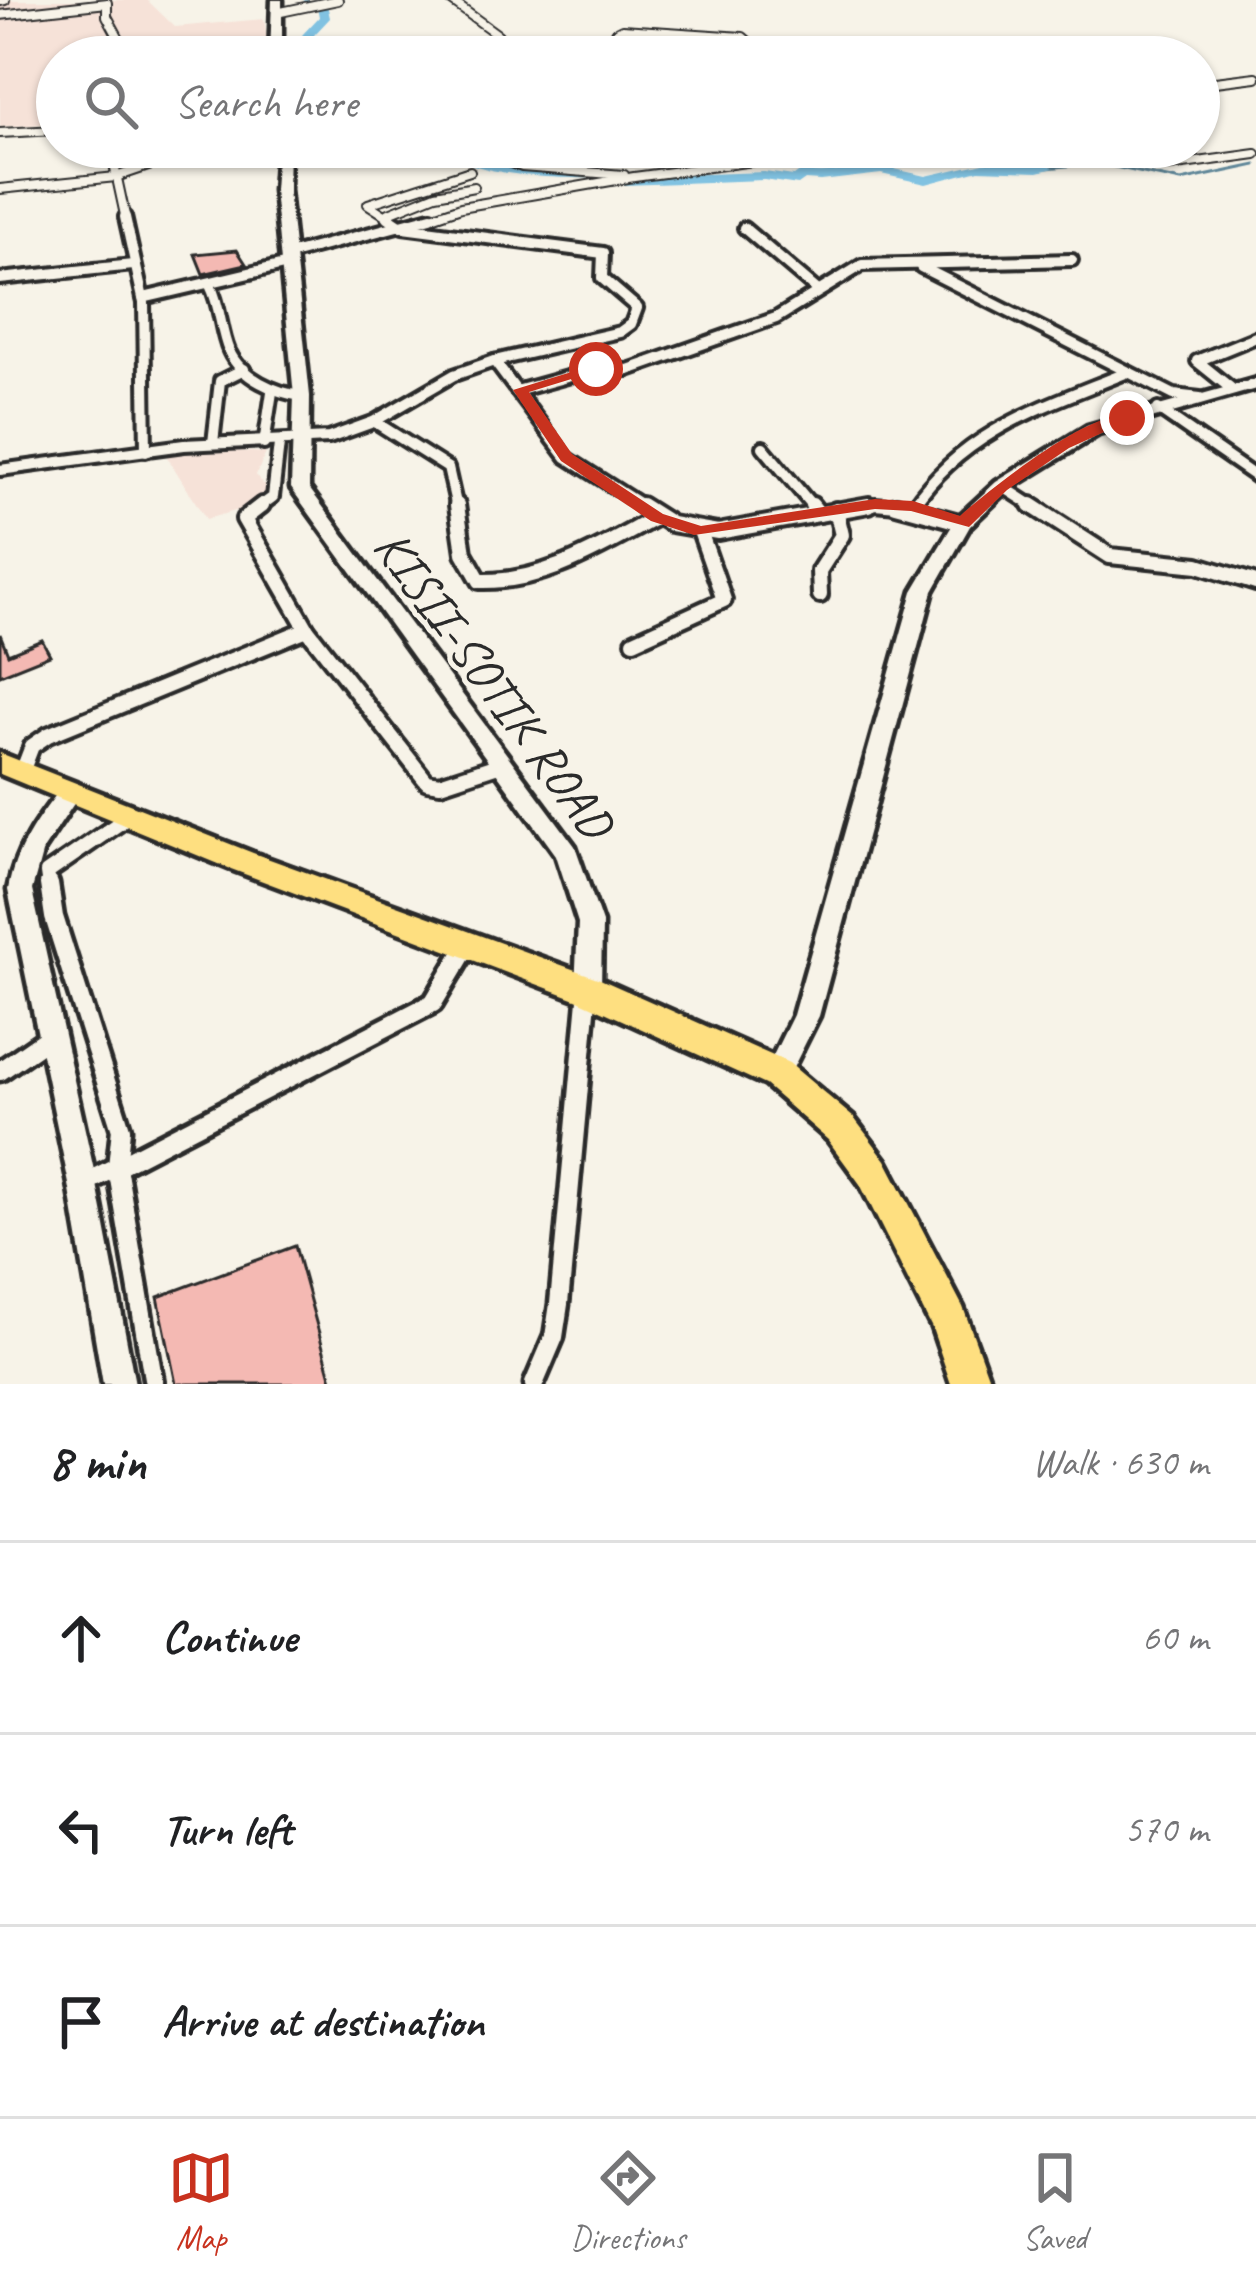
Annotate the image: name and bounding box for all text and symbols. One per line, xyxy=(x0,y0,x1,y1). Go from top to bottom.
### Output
search box xyxy=(36,36,1220,168)
icon: search xyxy=(78,69,144,135)
text: Search here xyxy=(174,74,357,131)
route start xyxy=(569,342,623,396)
route end xyxy=(1100,391,1154,445)
street label: KISII-SOTIK ROAD xyxy=(360,517,630,854)
text: 8 min xyxy=(48,1430,146,1494)
text: Walk · 630 m xyxy=(1032,1438,1208,1487)
icon: ahead xyxy=(48,1605,114,1671)
text: Continue xyxy=(162,1609,296,1666)
text: 60 m xyxy=(1142,1613,1208,1662)
icon: left xyxy=(48,1797,114,1863)
text: Turn left xyxy=(162,1801,292,1858)
text: 570 m xyxy=(1124,1805,1208,1854)
icon: arrive xyxy=(48,1989,114,2055)
text: Arrive at destination xyxy=(162,1993,484,2050)
tab: Map xyxy=(168,2145,234,2259)
tab: Directions xyxy=(571,2145,685,2259)
tab: Saved xyxy=(1022,2145,1088,2259)

